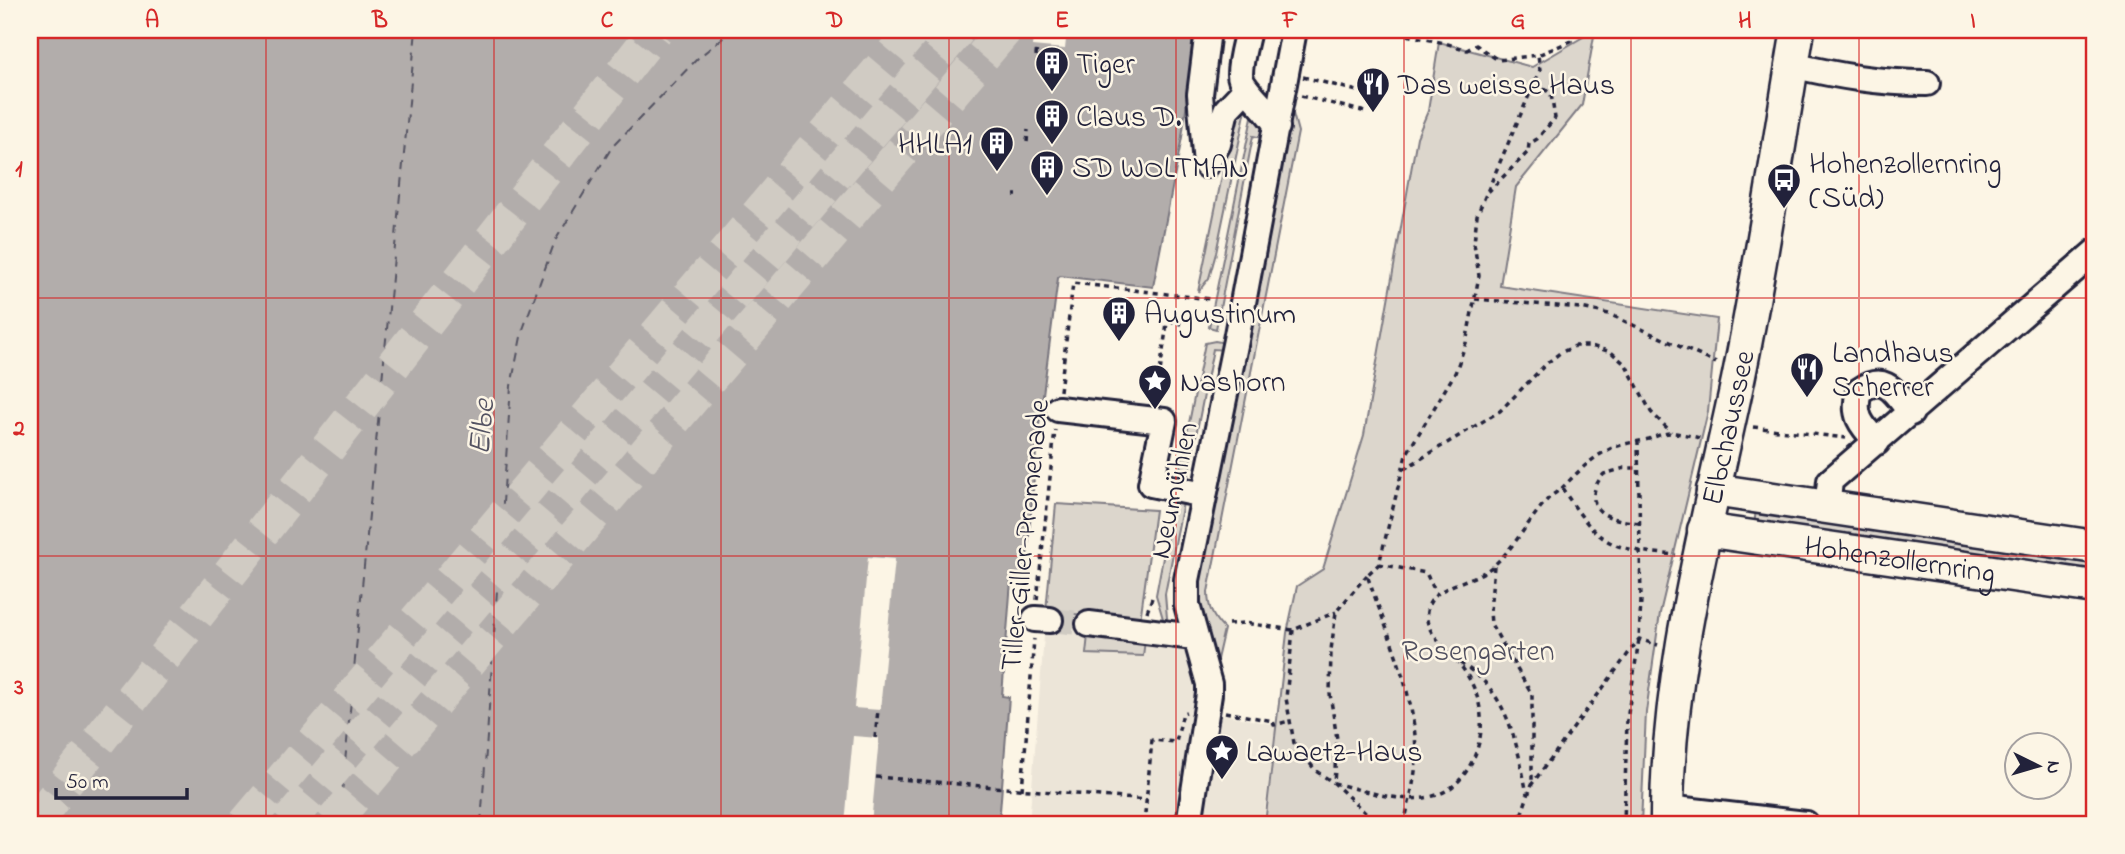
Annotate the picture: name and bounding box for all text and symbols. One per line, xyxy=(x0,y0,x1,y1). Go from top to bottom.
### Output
text: A xyxy=(145,5,159,38)
text: B xyxy=(371,5,388,38)
text: C xyxy=(601,5,614,38)
text: D xyxy=(826,5,843,38)
text: E xyxy=(1055,5,1069,38)
text: F xyxy=(1282,5,1298,38)
text: G xyxy=(1511,5,1525,38)
text: H xyxy=(1738,5,1752,38)
text: I xyxy=(1970,5,1976,38)
building icon: Tiger xyxy=(1033,44,1071,93)
place label: Tiger xyxy=(1076,44,1136,88)
restaurant icon: Das weisse Haus xyxy=(1354,65,1392,114)
place label: Das weisse Haus xyxy=(1397,65,1615,109)
building icon: Claus D. xyxy=(1033,97,1071,146)
place label: Claus D. xyxy=(1076,97,1182,141)
place label: HHLA1 xyxy=(898,124,972,168)
building icon: HHLA1 xyxy=(978,124,1016,173)
place label: Hohenzollernring (Süd) xyxy=(1809,144,2001,222)
building icon: SD WOLTMAN xyxy=(1028,148,1066,197)
place label: SD WOLTMAN xyxy=(1072,148,1249,192)
text: 1 xyxy=(15,154,23,187)
bus stop icon: Hohenzollernring (Süd) xyxy=(1765,161,1803,210)
building icon: Augustinum xyxy=(1100,294,1138,343)
place label: Augustinum xyxy=(1144,294,1296,338)
place label: Landhaus Scherrer xyxy=(1832,333,1954,411)
street label: Elbchaussee xyxy=(1692,346,1769,510)
restaurant icon: Landhaus Scherrer xyxy=(1788,350,1826,399)
place icon: Nashorn xyxy=(1136,362,1174,411)
place label: Nashorn xyxy=(1180,362,1286,406)
water label: Elbe xyxy=(458,396,509,457)
street label: Tiller-Giller-Promenade xyxy=(991,396,1063,674)
text: 2 xyxy=(12,413,25,446)
street label: Neumühlen xyxy=(1140,418,1212,563)
street label: Hohenzollernring xyxy=(1801,526,1998,597)
park label: Rosengarten xyxy=(1402,631,1555,675)
text: 3 xyxy=(13,672,24,705)
place icon: Lawaetz-Haus xyxy=(1203,732,1241,781)
place label: Lawaetz-Haus xyxy=(1246,732,1423,776)
north arrow xyxy=(2002,732,2072,802)
scale bar xyxy=(56,756,187,800)
text: N xyxy=(2038,760,2066,775)
text: 50 m xyxy=(66,768,109,798)

